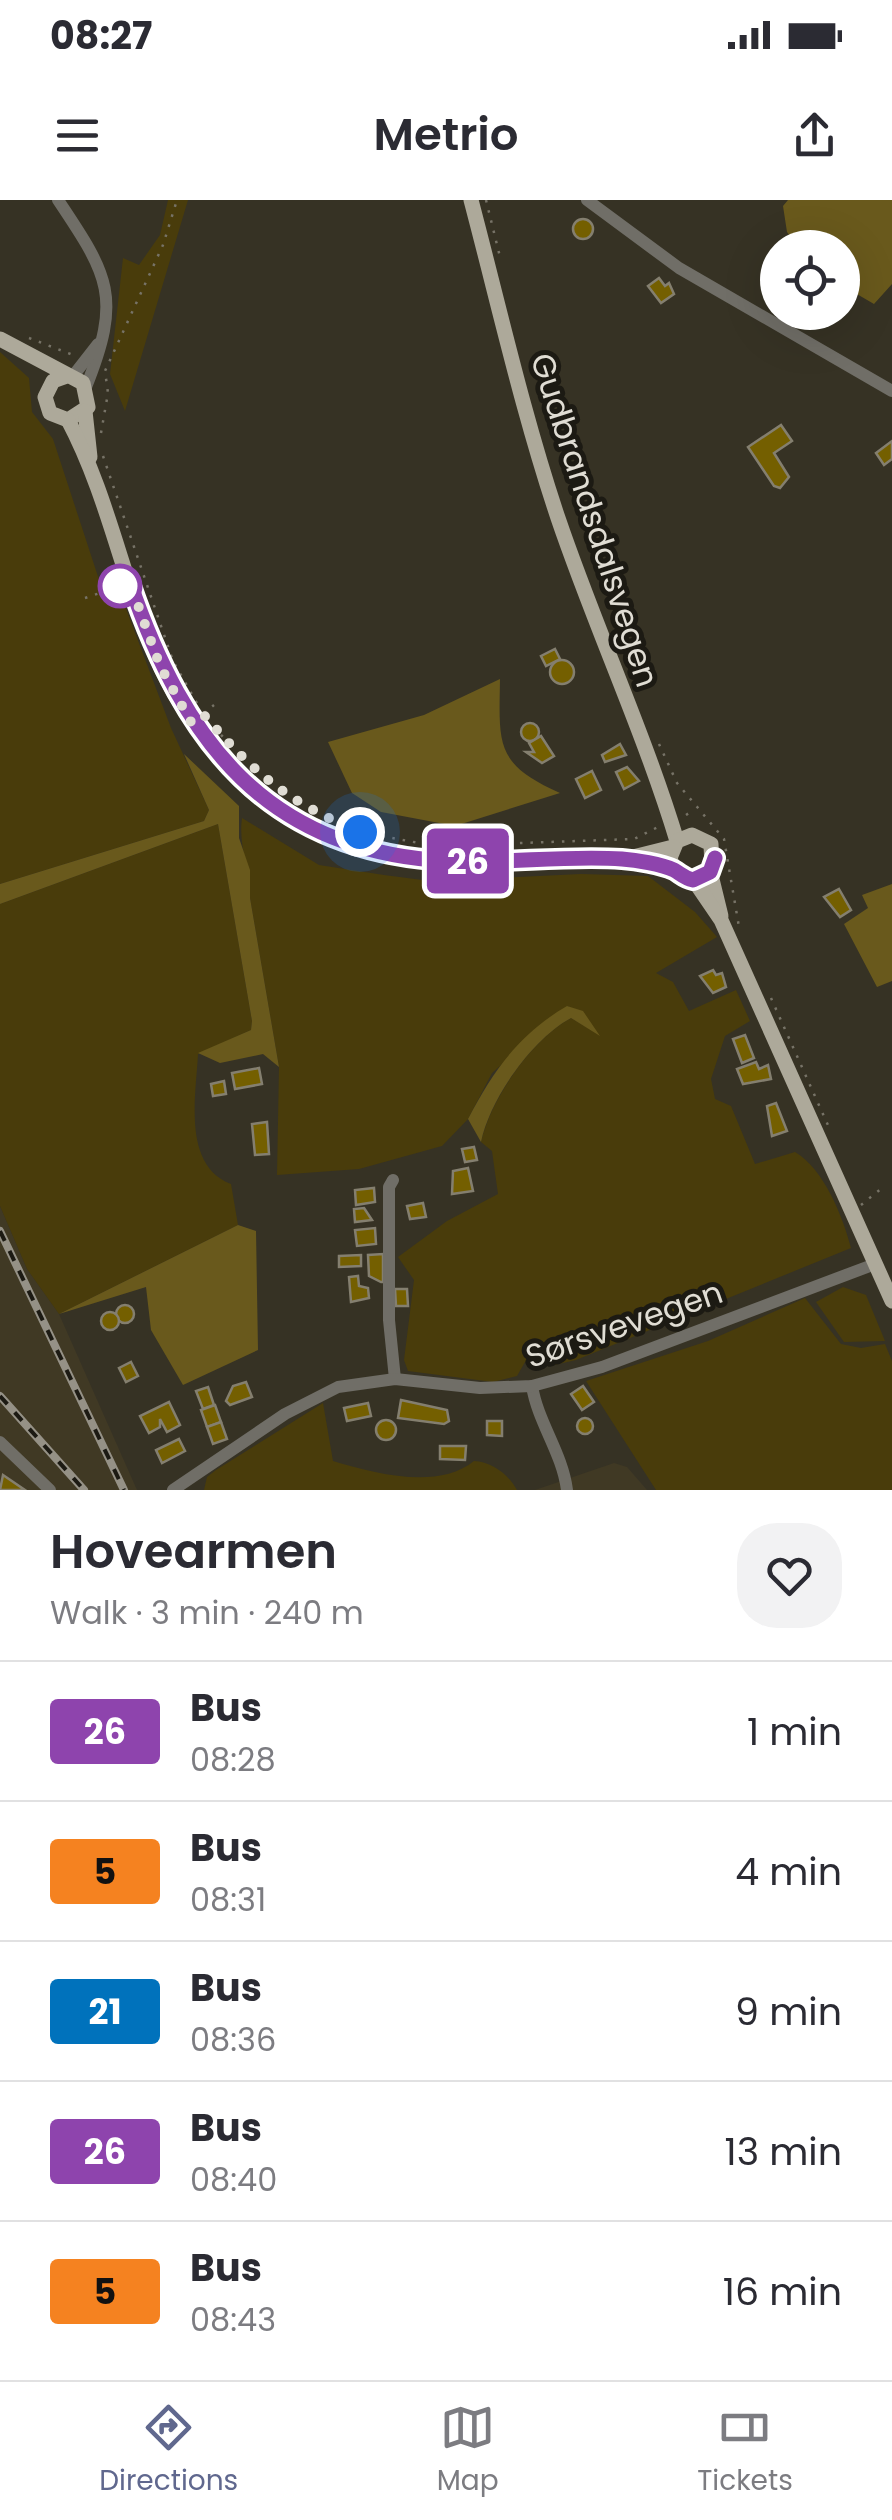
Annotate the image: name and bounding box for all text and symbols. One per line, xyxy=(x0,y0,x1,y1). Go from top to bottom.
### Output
text: 08:27 xyxy=(50,9,152,62)
text: Metrio xyxy=(373,103,519,166)
icon: menu xyxy=(50,108,105,163)
icon: share xyxy=(787,108,842,163)
map controls xyxy=(760,230,860,330)
button: locate xyxy=(760,230,860,330)
street label: Gudbrandsdalsvegen xyxy=(520,347,670,693)
unlabelled marker xyxy=(99,565,141,607)
your location xyxy=(335,807,385,857)
line badge: 26 xyxy=(423,828,513,894)
text: 26 xyxy=(447,837,489,886)
street label: Sørsvevegen xyxy=(520,1269,728,1379)
text: Hovearmen xyxy=(50,1518,337,1585)
button: heart xyxy=(737,1523,842,1628)
text: Walk · 3 min · 240 m xyxy=(50,1590,364,1635)
text: Bus xyxy=(190,1681,262,1734)
text: 1 min xyxy=(747,1705,842,1758)
text: 26 xyxy=(84,1707,126,1756)
text: 08:28 xyxy=(190,1737,276,1782)
text: Bus xyxy=(190,1821,262,1874)
text: 4 min xyxy=(735,1845,842,1898)
text: 5 xyxy=(94,1847,116,1896)
text: 08:31 xyxy=(190,1877,266,1922)
text: Bus xyxy=(190,1961,262,2014)
text: 9 min xyxy=(735,1985,842,2038)
text: 21 xyxy=(88,1987,122,2036)
text: 08:36 xyxy=(190,2017,276,2062)
text: Bus xyxy=(190,2101,262,2154)
text: 13 min xyxy=(725,2125,842,2178)
text: 26 xyxy=(84,2127,126,2176)
text: 08:40 xyxy=(190,2157,277,2202)
text: Bus xyxy=(190,2241,262,2294)
text: 16 min xyxy=(723,2265,842,2318)
text: 5 xyxy=(94,2267,116,2316)
text: 08:43 xyxy=(190,2297,276,2342)
tab: Directions xyxy=(99,2400,238,2502)
tab: Map xyxy=(437,2400,499,2502)
tab: Tickets xyxy=(697,2400,793,2502)

